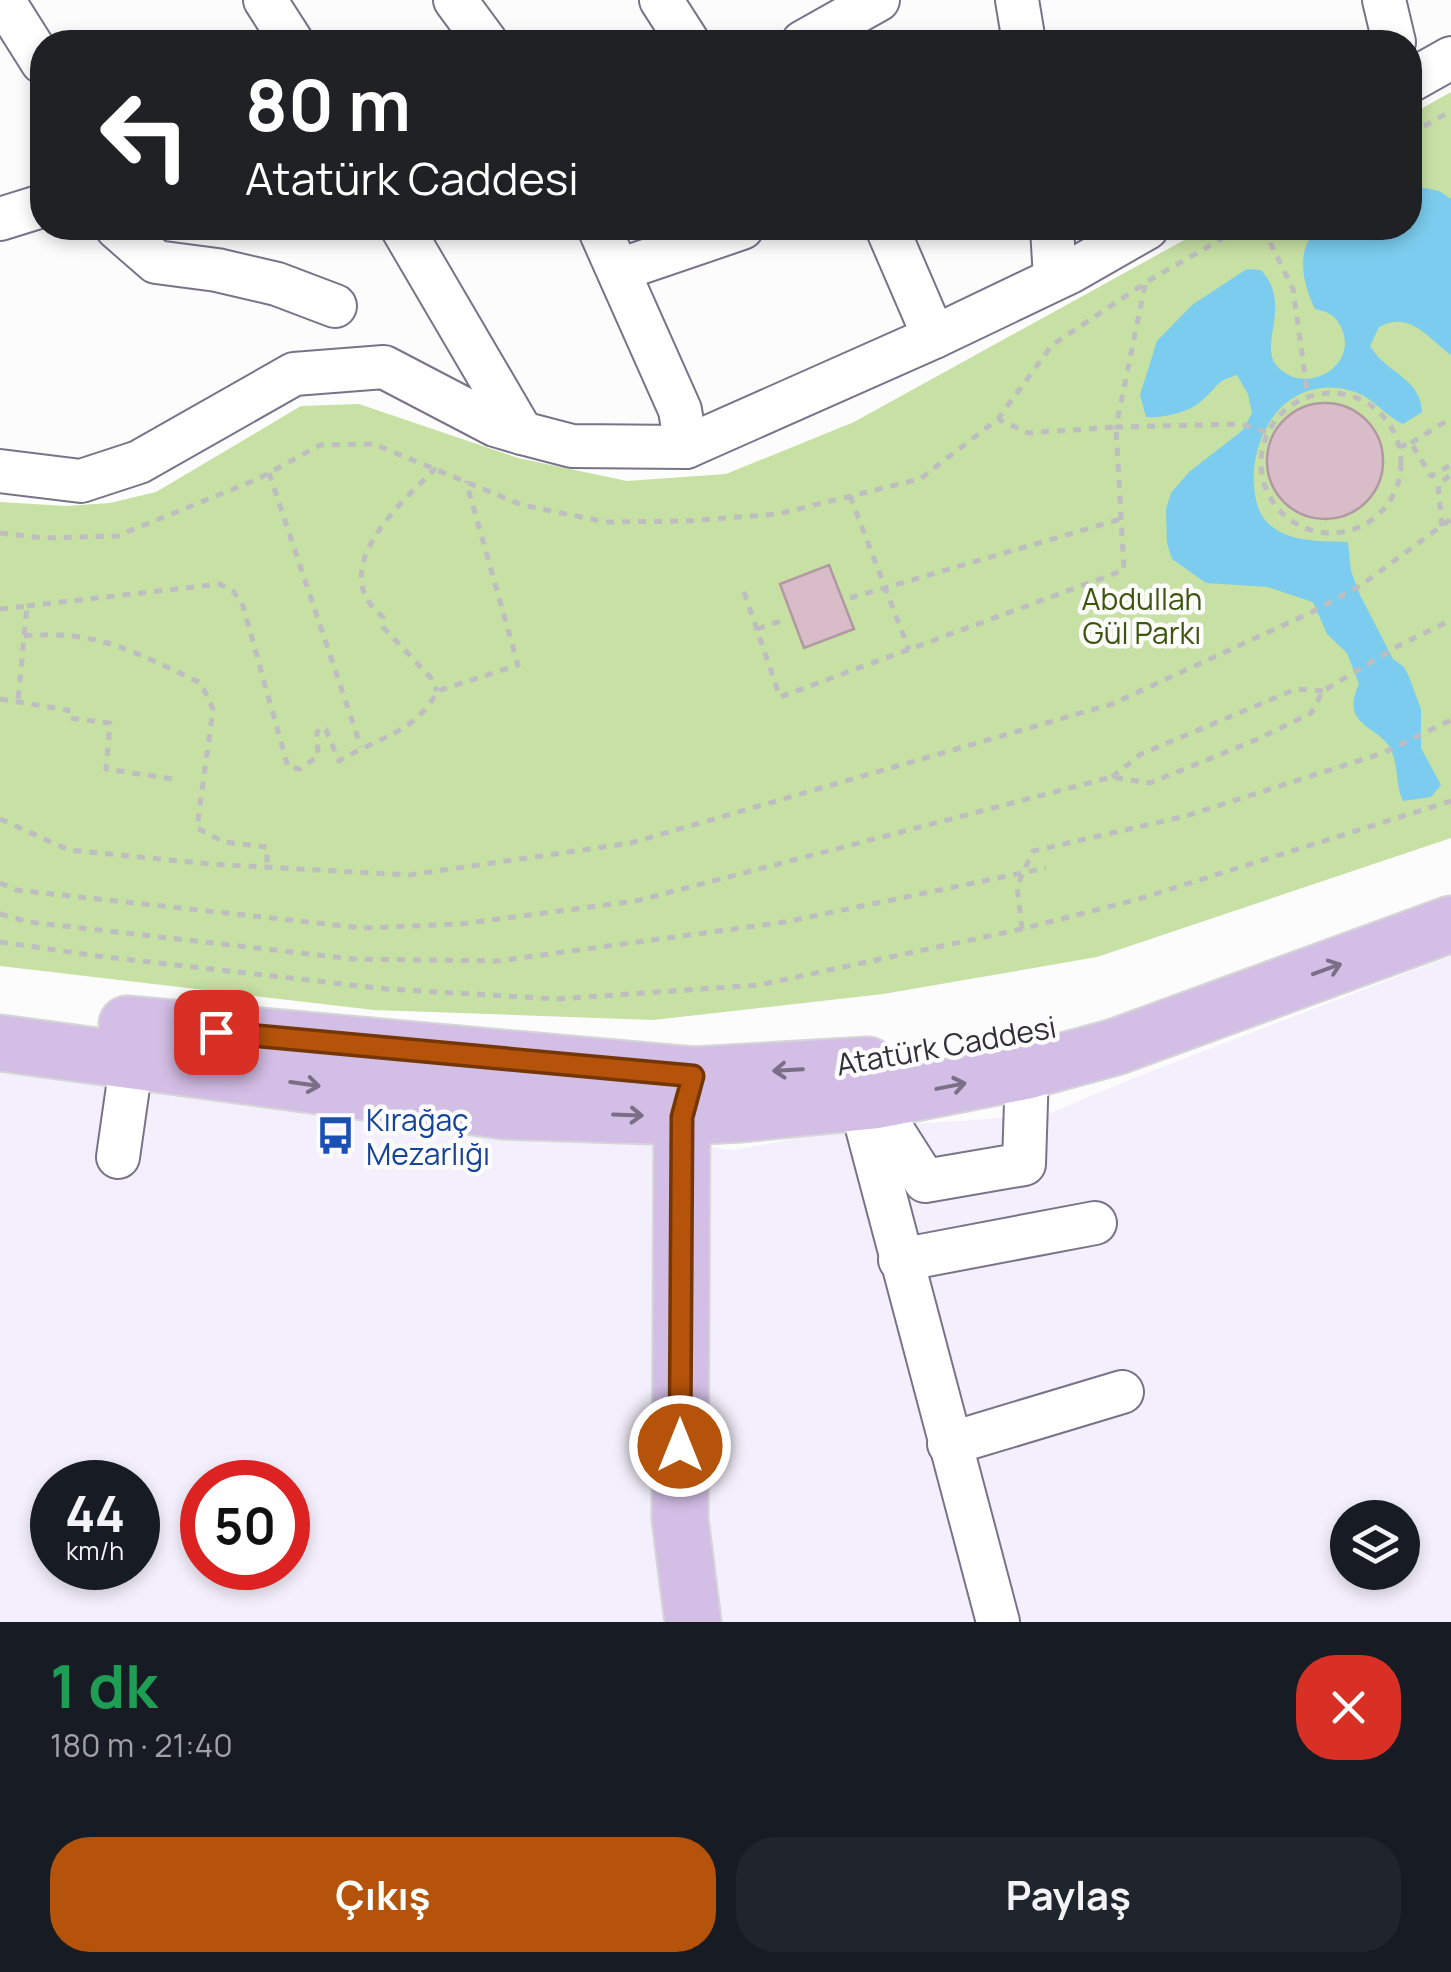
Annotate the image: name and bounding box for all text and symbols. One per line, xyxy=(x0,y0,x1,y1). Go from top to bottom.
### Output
text: 80 m xyxy=(245,56,411,152)
icon: left xyxy=(80,70,210,200)
text: Atatürk Caddesi xyxy=(245,147,579,209)
park label: Abdullah Gül Parkı xyxy=(1082,578,1202,653)
one-way arrow xyxy=(1311,959,1342,977)
pin xyxy=(174,990,259,1075)
icon: arrive xyxy=(189,1005,244,1060)
street label: Atatürk Caddesi xyxy=(833,1005,1059,1085)
one-way arrow xyxy=(772,1061,804,1080)
one-way arrow xyxy=(934,1075,966,1094)
one-way arrow xyxy=(288,1076,320,1094)
place label: Kırağaç Mezarlığı xyxy=(366,1099,490,1174)
one-way arrow xyxy=(611,1106,643,1125)
bus stop icon: Kırağaç Mezarlığı xyxy=(315,1115,357,1157)
position arrow xyxy=(628,1394,732,1498)
speed limit sign: 50 xyxy=(180,1460,310,1590)
text: 44 xyxy=(65,1479,125,1547)
map controls xyxy=(1330,1500,1420,1590)
button: layers xyxy=(1330,1500,1420,1590)
text: km/h xyxy=(66,1533,124,1568)
text: 1 dk xyxy=(50,1644,158,1726)
button: close xyxy=(1296,1655,1401,1760)
text: 180 m · 21:40 xyxy=(50,1723,233,1767)
button: Çıkış xyxy=(50,1837,716,1952)
button: Paylaş xyxy=(736,1837,1401,1952)

